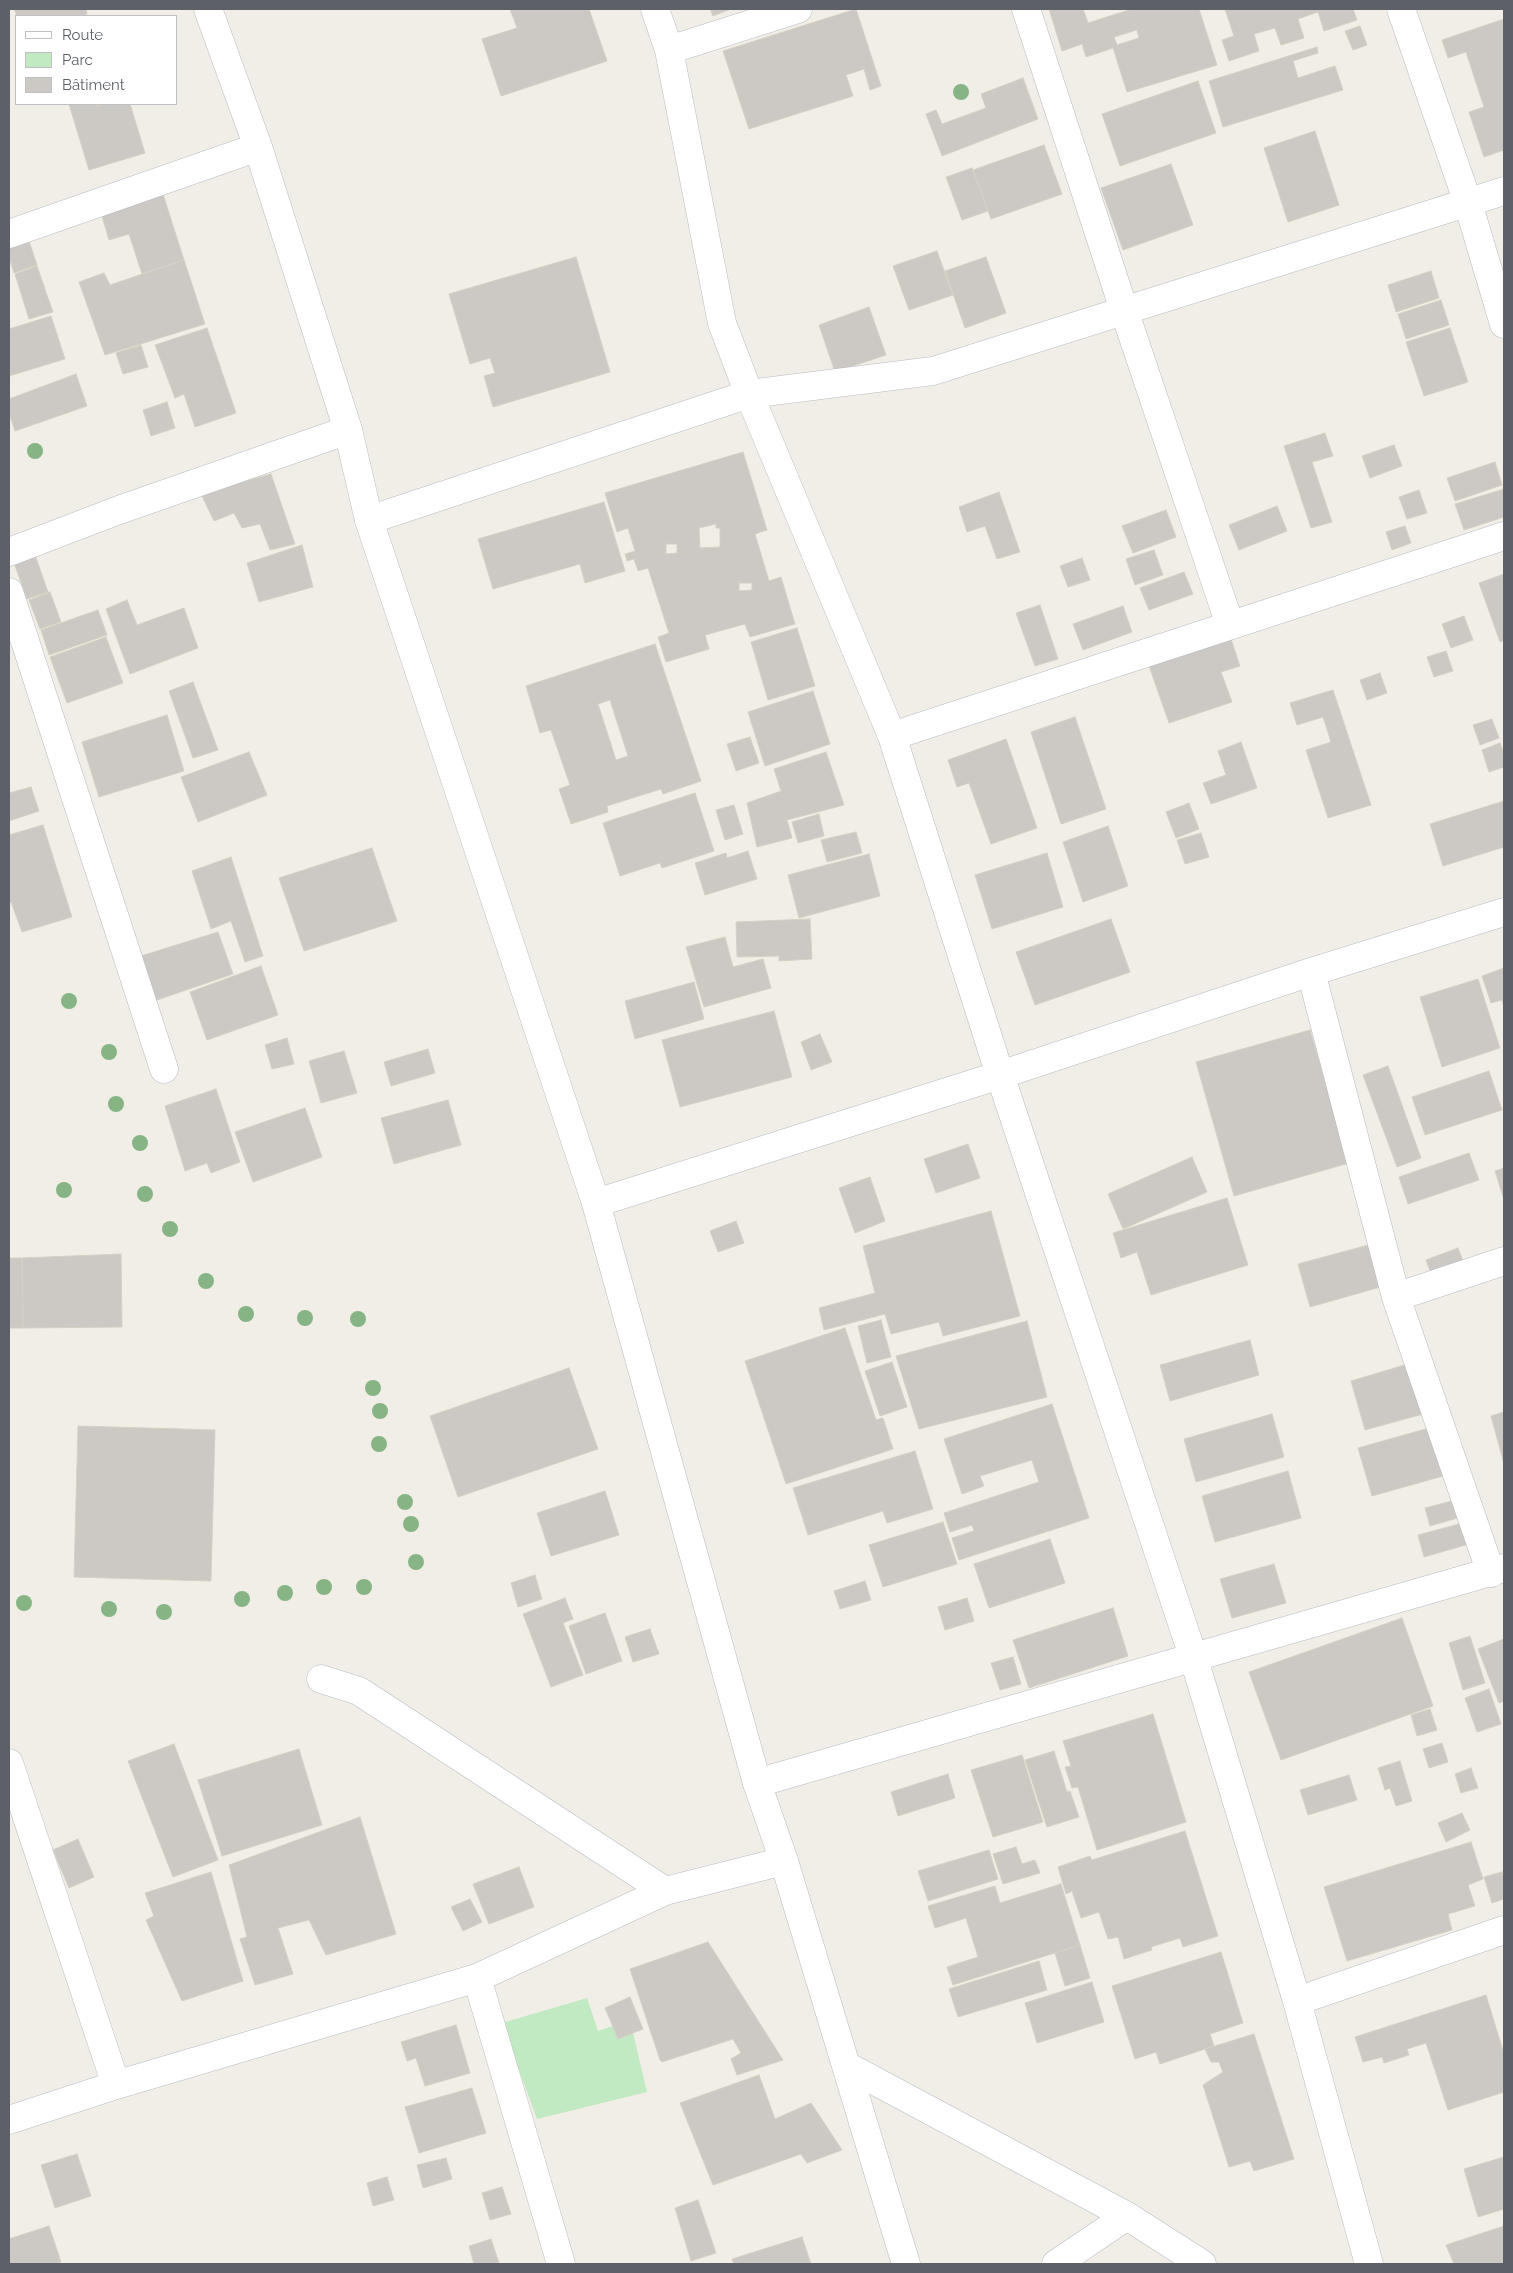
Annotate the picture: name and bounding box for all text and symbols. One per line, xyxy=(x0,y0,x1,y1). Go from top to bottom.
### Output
legend xyxy=(15,15,178,105)
text: Route xyxy=(62,26,103,44)
text: Parc xyxy=(62,51,93,69)
text: Bâtiment xyxy=(62,76,125,94)

